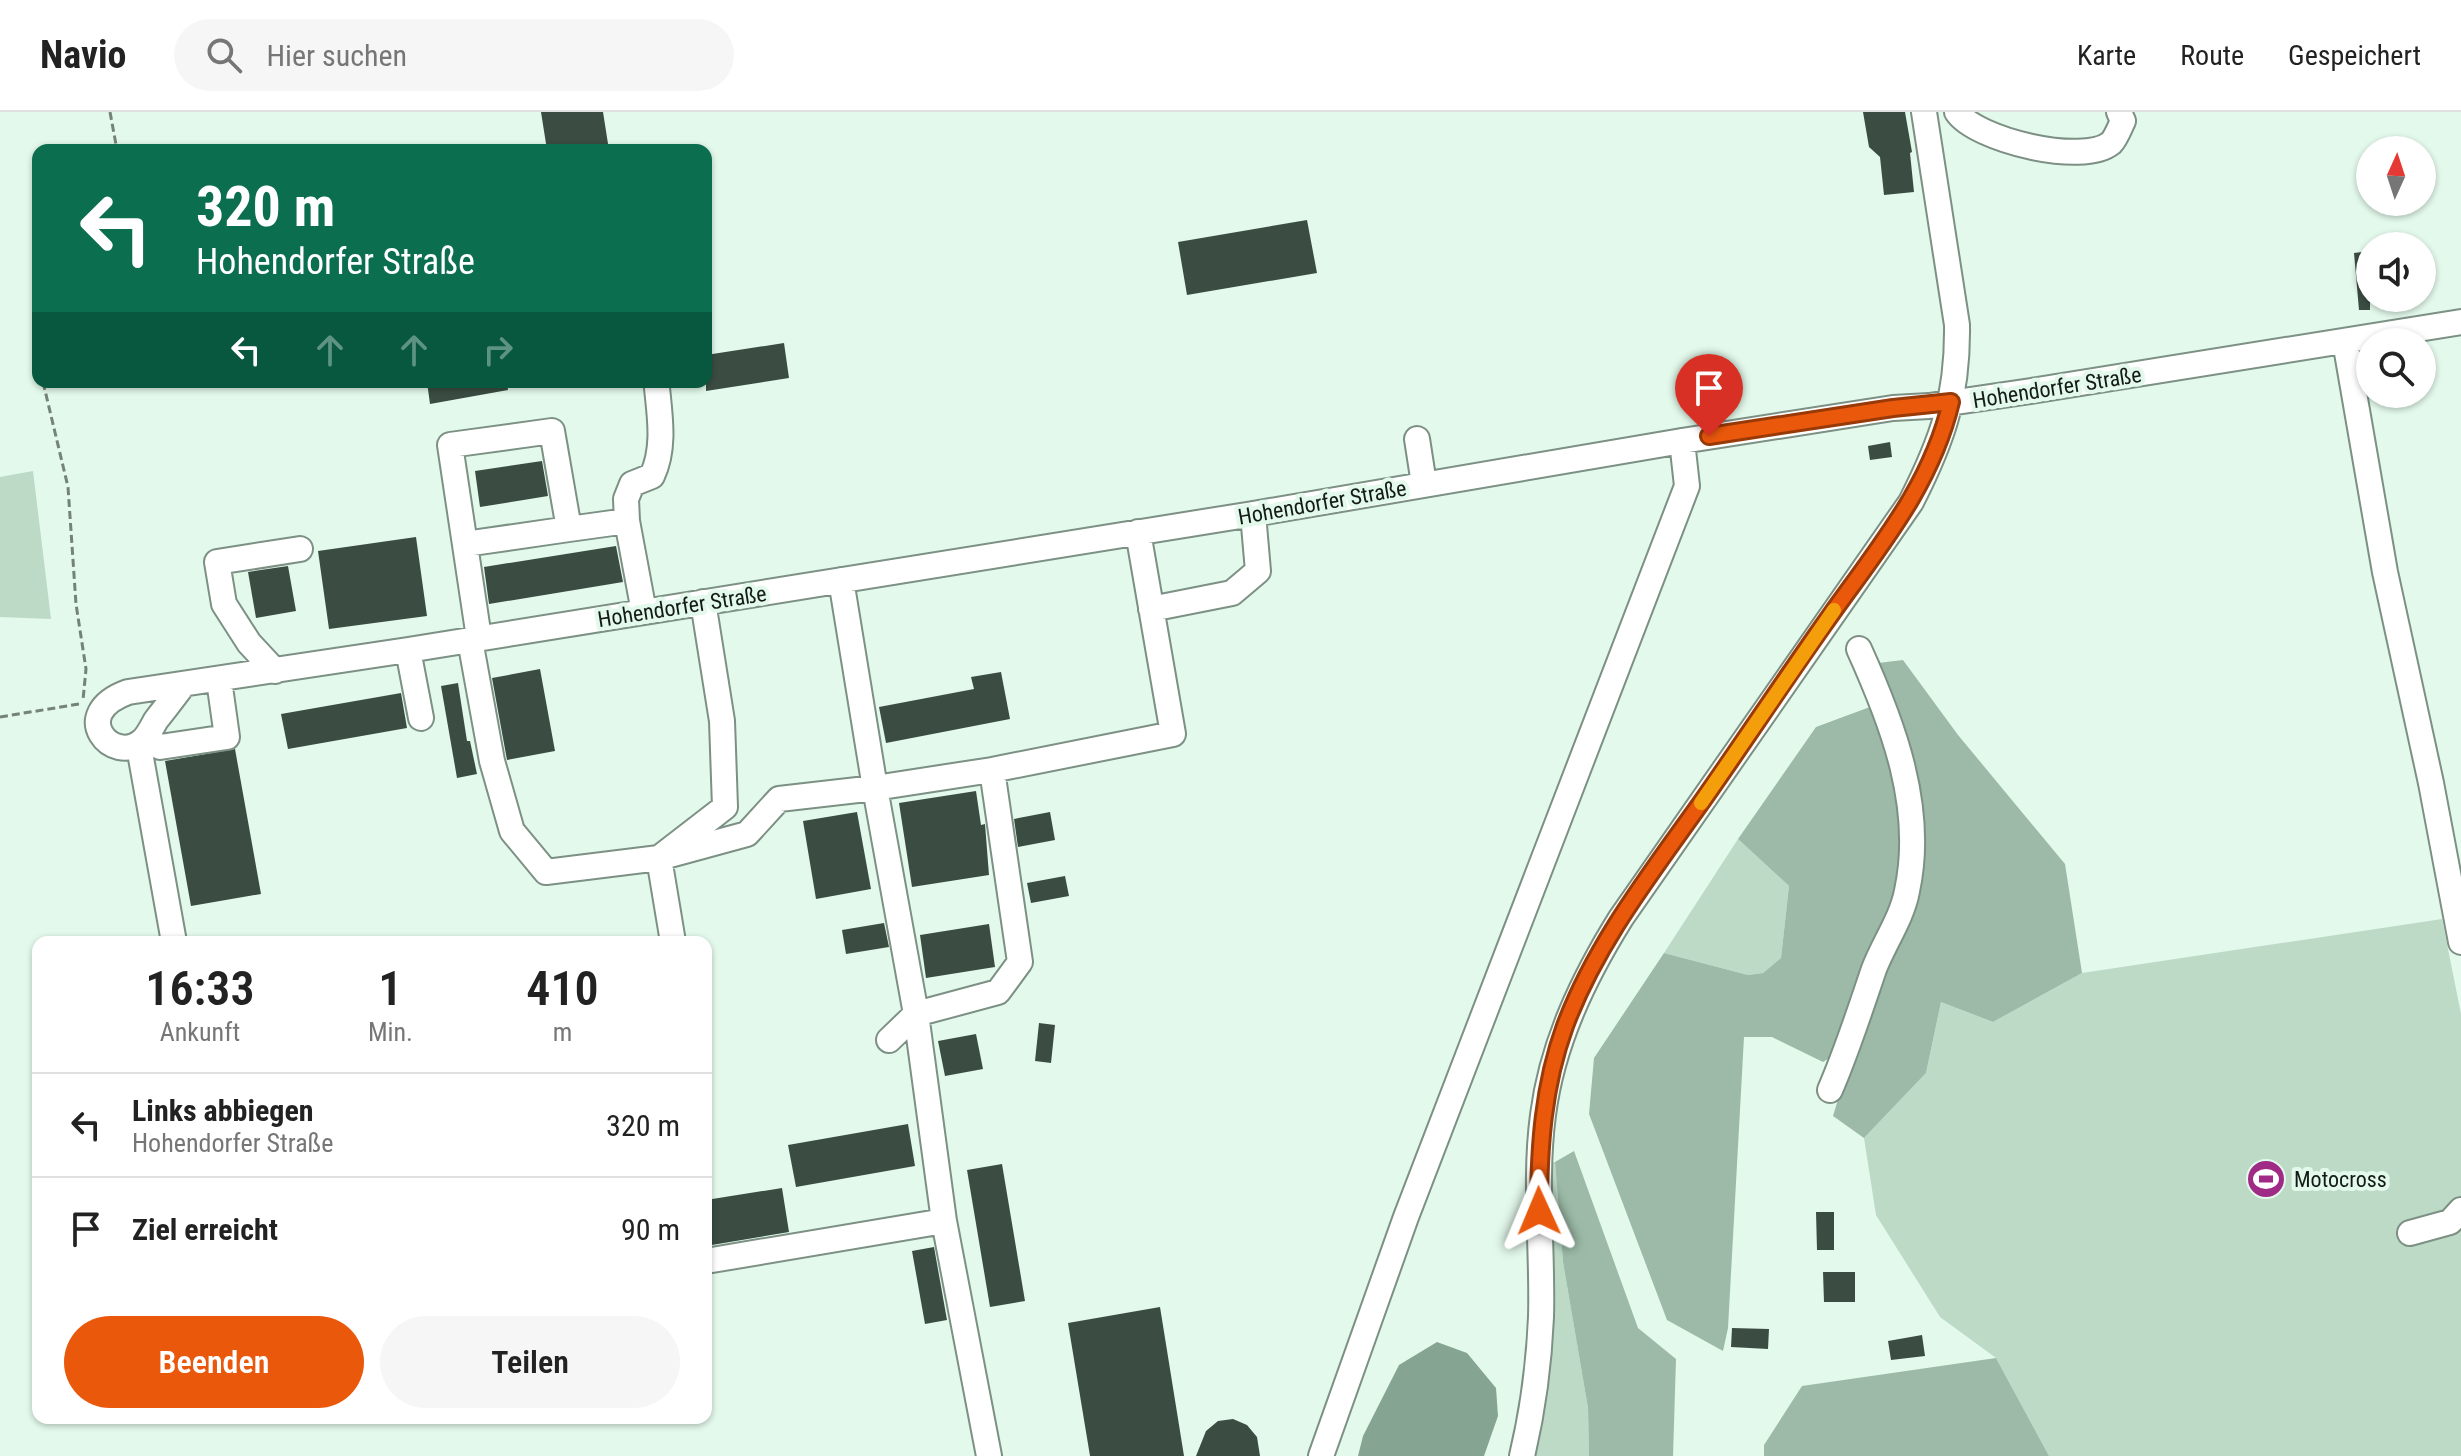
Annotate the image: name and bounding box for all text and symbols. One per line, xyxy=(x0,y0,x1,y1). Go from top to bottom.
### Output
search box xyxy=(174,19,734,91)
text: Navio xyxy=(40,33,126,77)
icon: search xyxy=(202,33,246,77)
text: Hier suchen xyxy=(266,38,407,73)
text: Karte xyxy=(2077,39,2136,72)
text: Route xyxy=(2180,39,2244,72)
text: Gespeichert xyxy=(2288,39,2421,72)
north arrow xyxy=(2356,136,2436,216)
map controls xyxy=(2356,136,2436,408)
text: 320 m xyxy=(196,174,335,240)
icon: left xyxy=(64,176,168,280)
button: sound xyxy=(2356,232,2436,312)
text: Hohendorfer Straße xyxy=(196,241,475,283)
icon: left xyxy=(224,328,268,372)
icon: ahead xyxy=(308,328,352,372)
icon: ahead xyxy=(392,328,436,372)
icon: right xyxy=(476,328,520,372)
button: search xyxy=(2356,328,2436,408)
pin xyxy=(1675,354,1743,436)
street label: Hohendorfer Straße xyxy=(1971,362,2143,413)
icon: arrive xyxy=(1687,366,1731,410)
street label: Hohendorfer Straße xyxy=(1236,475,1408,530)
street label: Hohendorfer Straße xyxy=(596,581,768,632)
text: 16:33 xyxy=(145,960,255,1017)
text: 1 xyxy=(378,960,402,1017)
text: 410 xyxy=(526,960,599,1017)
text: Ankunft xyxy=(160,1017,240,1047)
text: Min. xyxy=(368,1017,413,1047)
text: m xyxy=(553,1017,572,1047)
text: Links abbiegen xyxy=(132,1093,314,1128)
icon: left xyxy=(64,1103,108,1147)
text: 320 m xyxy=(606,1108,680,1143)
text: Hohendorfer Straße xyxy=(132,1128,333,1158)
sports icon: Motocross xyxy=(2245,1158,2287,1200)
place label: Motocross xyxy=(2294,1167,2387,1192)
position arrow xyxy=(1497,1169,1581,1253)
icon: arrive xyxy=(64,1207,108,1251)
text: Ziel erreicht xyxy=(132,1212,278,1247)
text: 90 m xyxy=(621,1212,680,1247)
button: Beenden xyxy=(64,1316,364,1408)
button: Teilen xyxy=(380,1316,680,1408)

